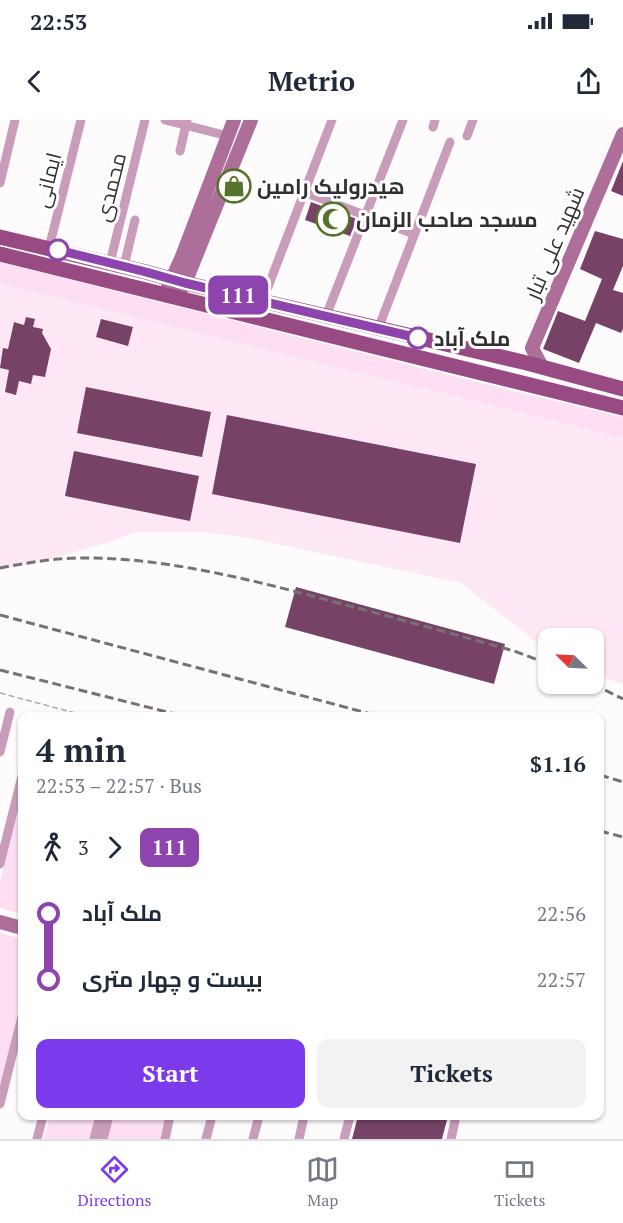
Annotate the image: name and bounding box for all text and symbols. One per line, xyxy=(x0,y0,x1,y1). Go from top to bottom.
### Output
text: 22:53 xyxy=(30,7,87,36)
text: Metrio xyxy=(268,63,355,99)
icon: back xyxy=(18,65,51,98)
icon: share xyxy=(572,65,605,98)
street label: محمدی xyxy=(88,149,132,225)
street label: ایمانی xyxy=(27,150,67,210)
shop icon: هیدرولیک رامین xyxy=(216,168,252,204)
place label: هیدرولیک رامین xyxy=(257,172,405,200)
street label: شهید علی تبار xyxy=(517,182,590,305)
mosque icon: مسجد صاحب الزمان xyxy=(315,201,351,237)
place label: مسجد صاحب الزمان xyxy=(356,205,538,233)
unlabelled marker xyxy=(47,239,69,261)
line badge: 111 xyxy=(204,276,272,315)
text: 111 xyxy=(220,281,256,309)
place label: ملک آباد xyxy=(434,324,511,352)
marker: ملک آباد xyxy=(407,327,429,349)
north arrow xyxy=(538,628,604,694)
map controls xyxy=(538,628,604,694)
text: 4 min xyxy=(36,728,126,771)
text: $1.16 xyxy=(530,749,586,778)
text: 22:53 – 22:57 · Bus xyxy=(36,772,202,799)
icon: walk xyxy=(36,831,69,864)
icon: forward xyxy=(98,831,131,864)
text: 111 xyxy=(152,833,187,861)
text: 3 xyxy=(78,834,89,861)
text: ملک آباد xyxy=(82,898,162,927)
text: 22:56 xyxy=(537,900,586,927)
text: بیست و چهار متری xyxy=(82,964,263,993)
text: 22:57 xyxy=(537,966,586,993)
button: Start xyxy=(36,1039,305,1108)
button: Tickets xyxy=(317,1039,586,1108)
tab: Directions xyxy=(78,1153,151,1211)
tab: Map xyxy=(306,1153,339,1211)
tab: Tickets xyxy=(494,1153,545,1211)

